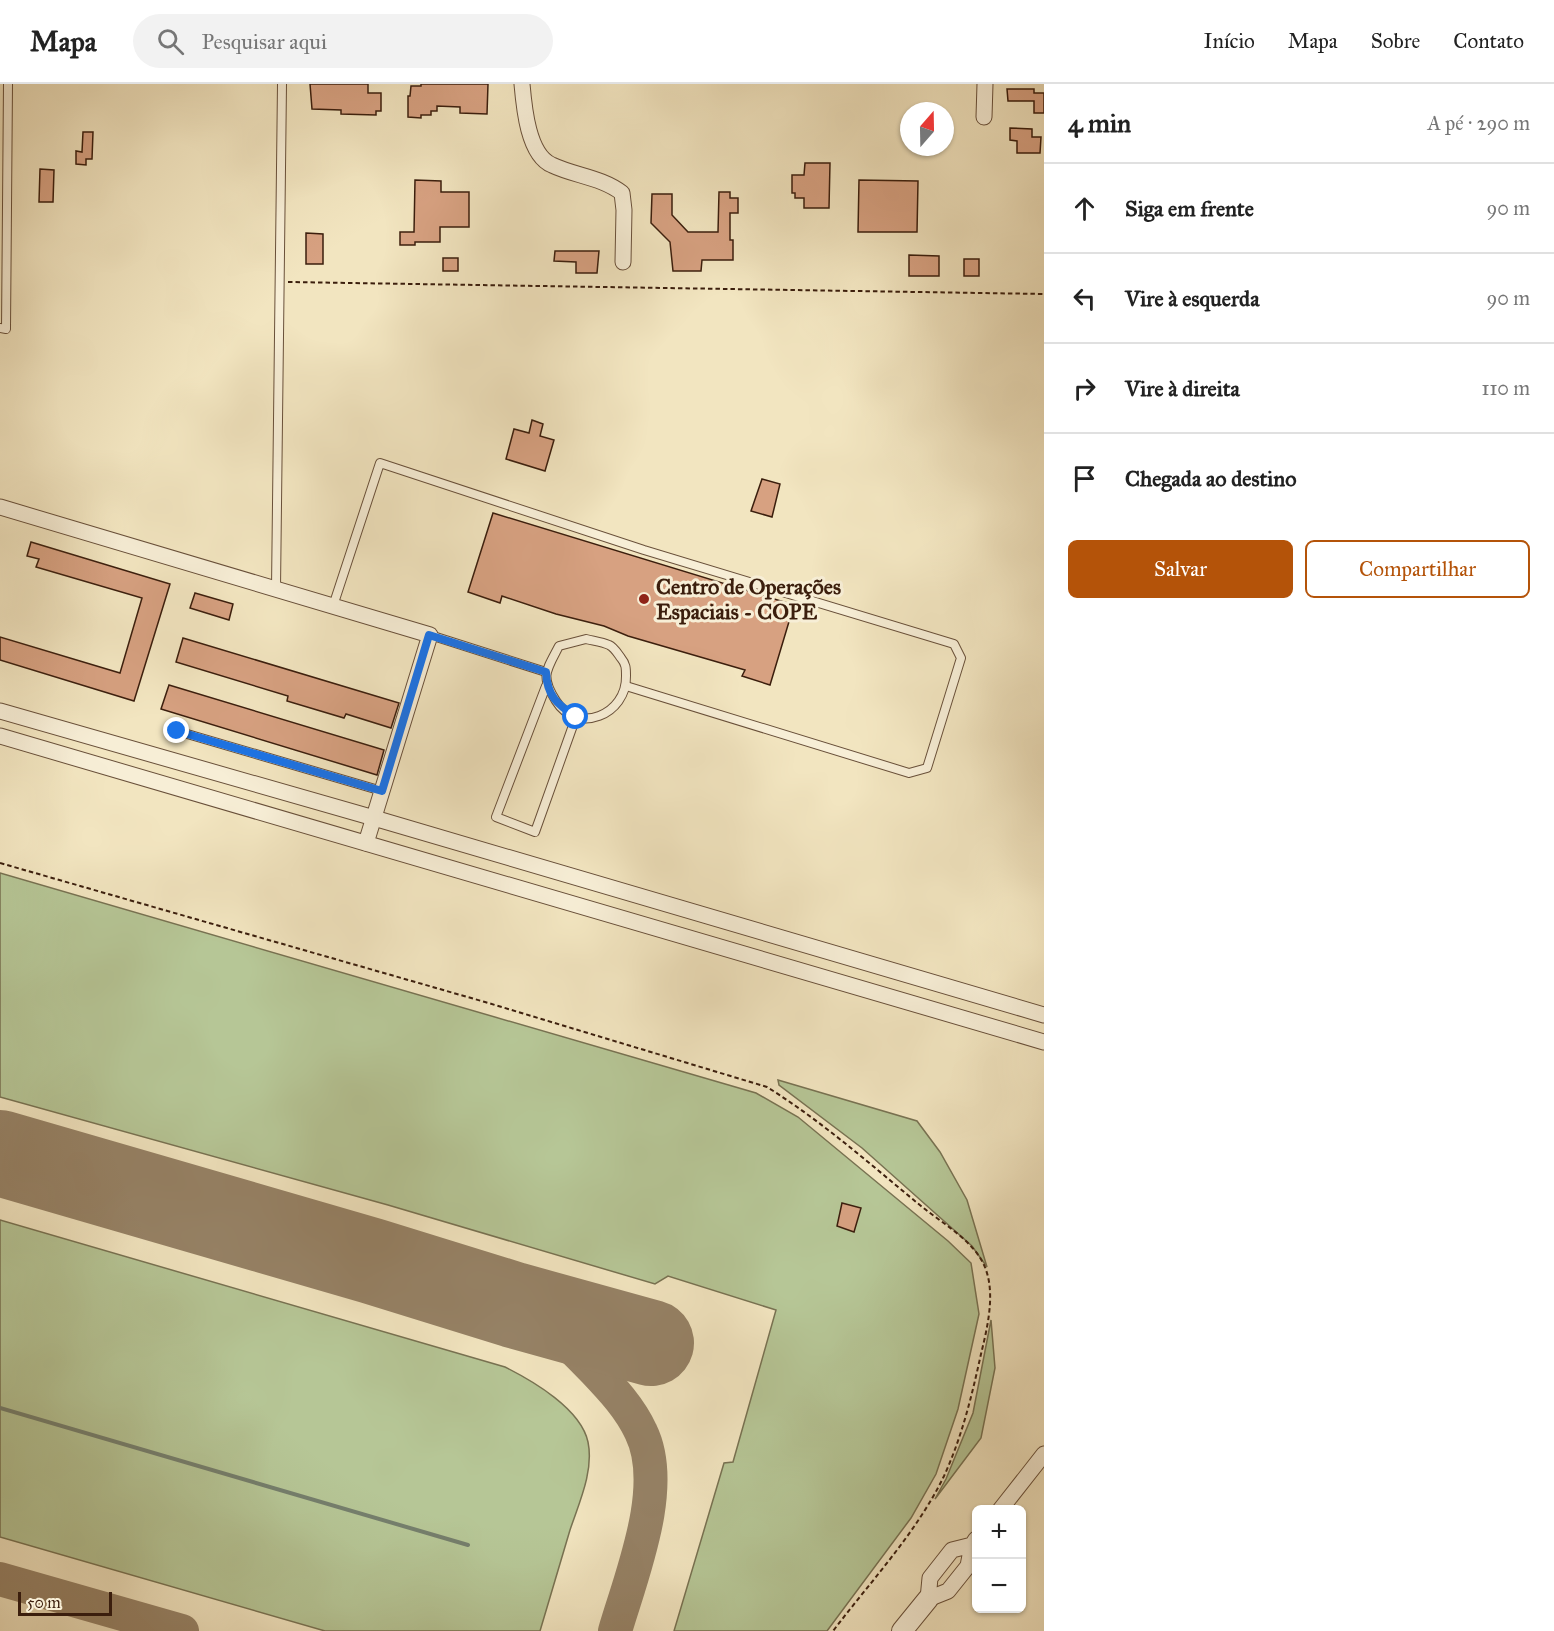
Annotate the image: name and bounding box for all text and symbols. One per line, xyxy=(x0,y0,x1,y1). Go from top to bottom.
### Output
search box xyxy=(133,14,553,68)
text: Mapa xyxy=(30,24,97,59)
icon: search xyxy=(154,25,187,58)
text: Pesquisar aqui xyxy=(202,28,327,55)
text: Início xyxy=(1204,28,1255,54)
text: Mapa xyxy=(1288,28,1338,54)
text: Sobre xyxy=(1371,28,1420,54)
text: Contato xyxy=(1453,28,1524,54)
north arrow xyxy=(900,102,954,156)
text: 4 min xyxy=(1068,107,1131,139)
text: A pé · 290 m xyxy=(1428,111,1530,135)
icon: ahead xyxy=(1068,192,1101,225)
text: Siga em frente xyxy=(1125,195,1254,222)
text: 90 m xyxy=(1487,196,1530,220)
icon: left xyxy=(1068,282,1101,315)
text: Vire à esquerda xyxy=(1125,285,1259,312)
text: 90 m xyxy=(1487,286,1530,310)
icon: right xyxy=(1068,372,1101,405)
text: Vire à direita xyxy=(1125,375,1240,402)
text: 110 m xyxy=(1482,376,1530,400)
icon: arrive xyxy=(1068,462,1101,495)
text: Chegada ao destino xyxy=(1125,465,1296,492)
button: Salvar xyxy=(1068,540,1293,598)
button: Compartilhar xyxy=(1305,540,1530,598)
place label: Centro de Operações Espaciais - COPE xyxy=(656,573,841,625)
marker: Centro de Operações Espaciais - COPE xyxy=(637,592,651,606)
route start xyxy=(562,703,588,729)
route end xyxy=(163,717,189,743)
map controls xyxy=(972,1505,1026,1613)
button: + xyxy=(972,1505,1026,1559)
button: − xyxy=(972,1559,1026,1613)
scale bar xyxy=(18,1589,112,1616)
text: 50 m xyxy=(27,1593,61,1612)

